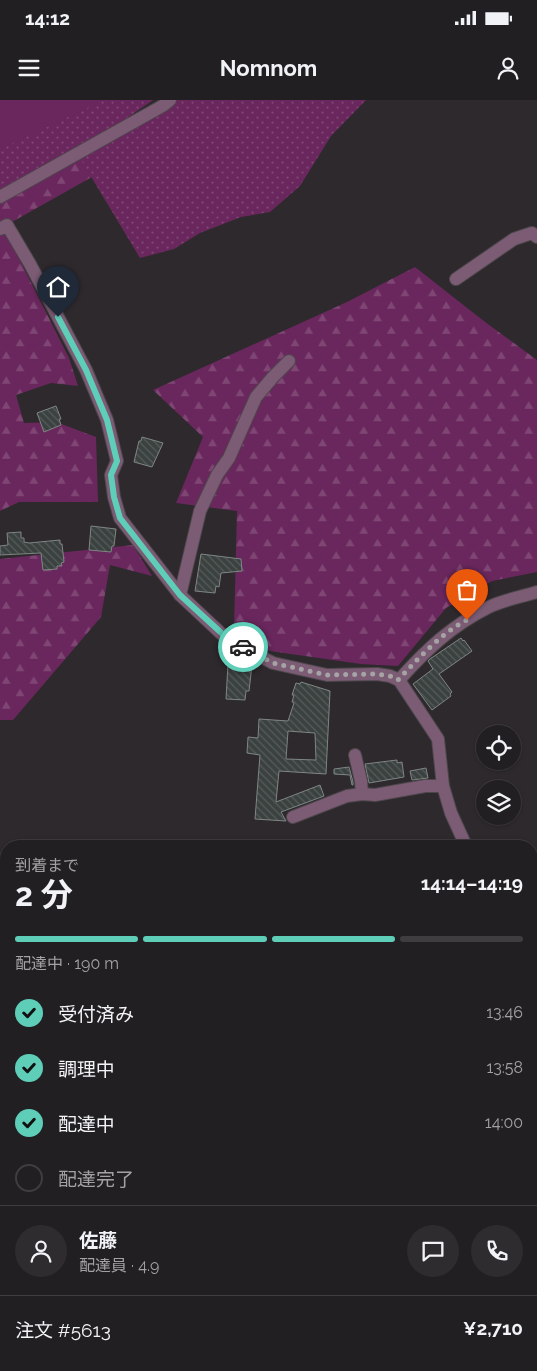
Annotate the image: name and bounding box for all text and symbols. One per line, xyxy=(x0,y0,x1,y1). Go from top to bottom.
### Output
text: 14:12 xyxy=(25,7,70,29)
icon: menu xyxy=(15,54,43,82)
icon: person xyxy=(494,54,522,82)
text: Nomnom xyxy=(220,55,317,81)
pin xyxy=(37,266,79,317)
icon: home xyxy=(44,273,72,301)
pin xyxy=(446,569,488,620)
icon: bag xyxy=(453,576,481,604)
courier xyxy=(218,622,268,672)
icon: car xyxy=(229,633,257,661)
map controls xyxy=(476,725,521,825)
button: locate xyxy=(476,725,521,770)
button: layers xyxy=(476,780,521,825)
text: 到着まで xyxy=(15,856,79,875)
text: 14:14–14:19 xyxy=(421,872,523,894)
text: 2 分 xyxy=(15,876,73,913)
text: 配達中 · 190 m xyxy=(15,954,119,973)
icon: check xyxy=(15,999,43,1027)
text: 受付済み xyxy=(58,1003,134,1025)
text: 13:46 xyxy=(486,1003,523,1022)
icon: check xyxy=(15,1054,43,1082)
text: 調理中 xyxy=(58,1058,115,1080)
text: 13:58 xyxy=(486,1058,523,1077)
icon: check xyxy=(15,1109,43,1137)
text: 配達中 xyxy=(58,1113,115,1135)
text: 14:00 xyxy=(485,1113,523,1132)
text: 配達完了 xyxy=(58,1168,134,1190)
button: person xyxy=(15,1225,67,1277)
button: chat xyxy=(407,1225,459,1277)
button: phone xyxy=(471,1225,523,1277)
text: 佐藤 xyxy=(79,1229,117,1251)
text: 配達員 · 4.9 xyxy=(79,1256,159,1275)
text: ¥2,710 xyxy=(463,1317,523,1339)
text: 注文 #5613 xyxy=(15,1319,111,1341)

